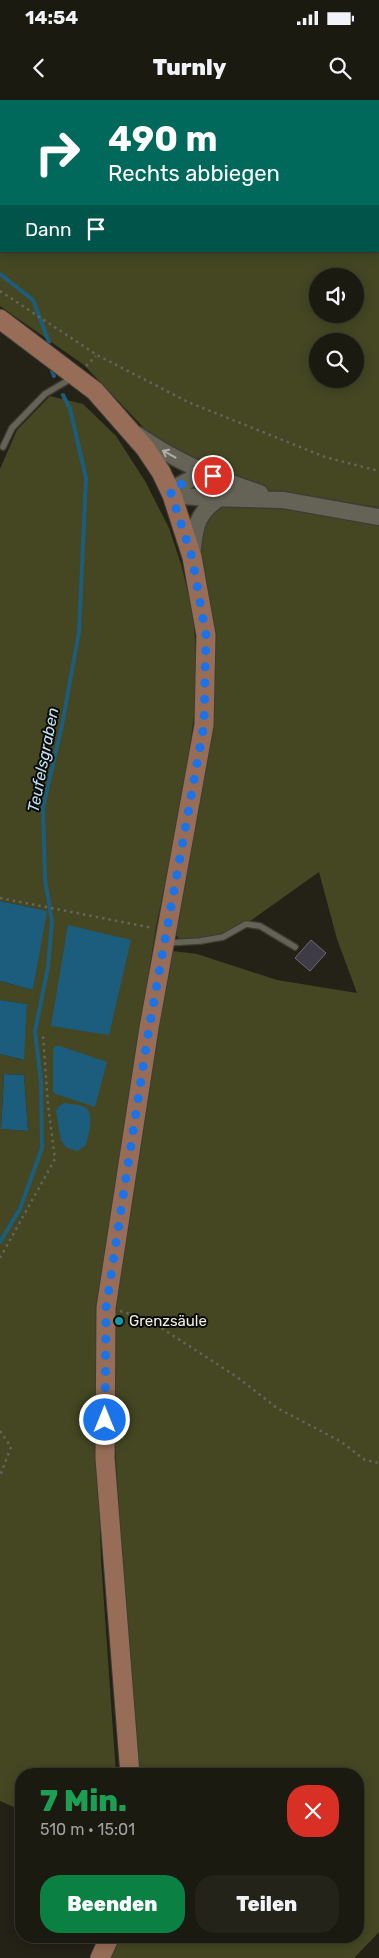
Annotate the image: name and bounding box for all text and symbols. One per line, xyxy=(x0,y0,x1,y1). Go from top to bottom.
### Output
text: 14:54 xyxy=(25,6,78,29)
icon: back xyxy=(25,54,53,82)
text: Turnly xyxy=(153,54,226,81)
icon: search xyxy=(326,54,354,82)
text: 490 m xyxy=(108,118,218,160)
icon: right xyxy=(25,120,90,185)
text: Rechts abbiegen xyxy=(108,160,280,187)
icon: arrive xyxy=(82,215,110,243)
text: Dann xyxy=(25,218,72,241)
map controls xyxy=(309,268,364,388)
button: sound xyxy=(309,268,364,323)
button: search xyxy=(309,333,364,388)
one-way arrow xyxy=(162,449,177,459)
pin xyxy=(192,455,234,497)
icon: arrive xyxy=(199,462,227,490)
water label: Teufelsgraben xyxy=(24,706,62,814)
place label: Grenzsäule xyxy=(129,1312,207,1330)
marker: Grenzsäule xyxy=(113,1315,125,1327)
position arrow xyxy=(78,1393,130,1445)
text: 7 Min. xyxy=(40,1783,127,1819)
button: close xyxy=(287,1785,339,1837)
text: 510 m · 15:01 xyxy=(40,1820,135,1839)
button: Beenden xyxy=(40,1875,185,1933)
button: Teilen xyxy=(195,1875,339,1933)

